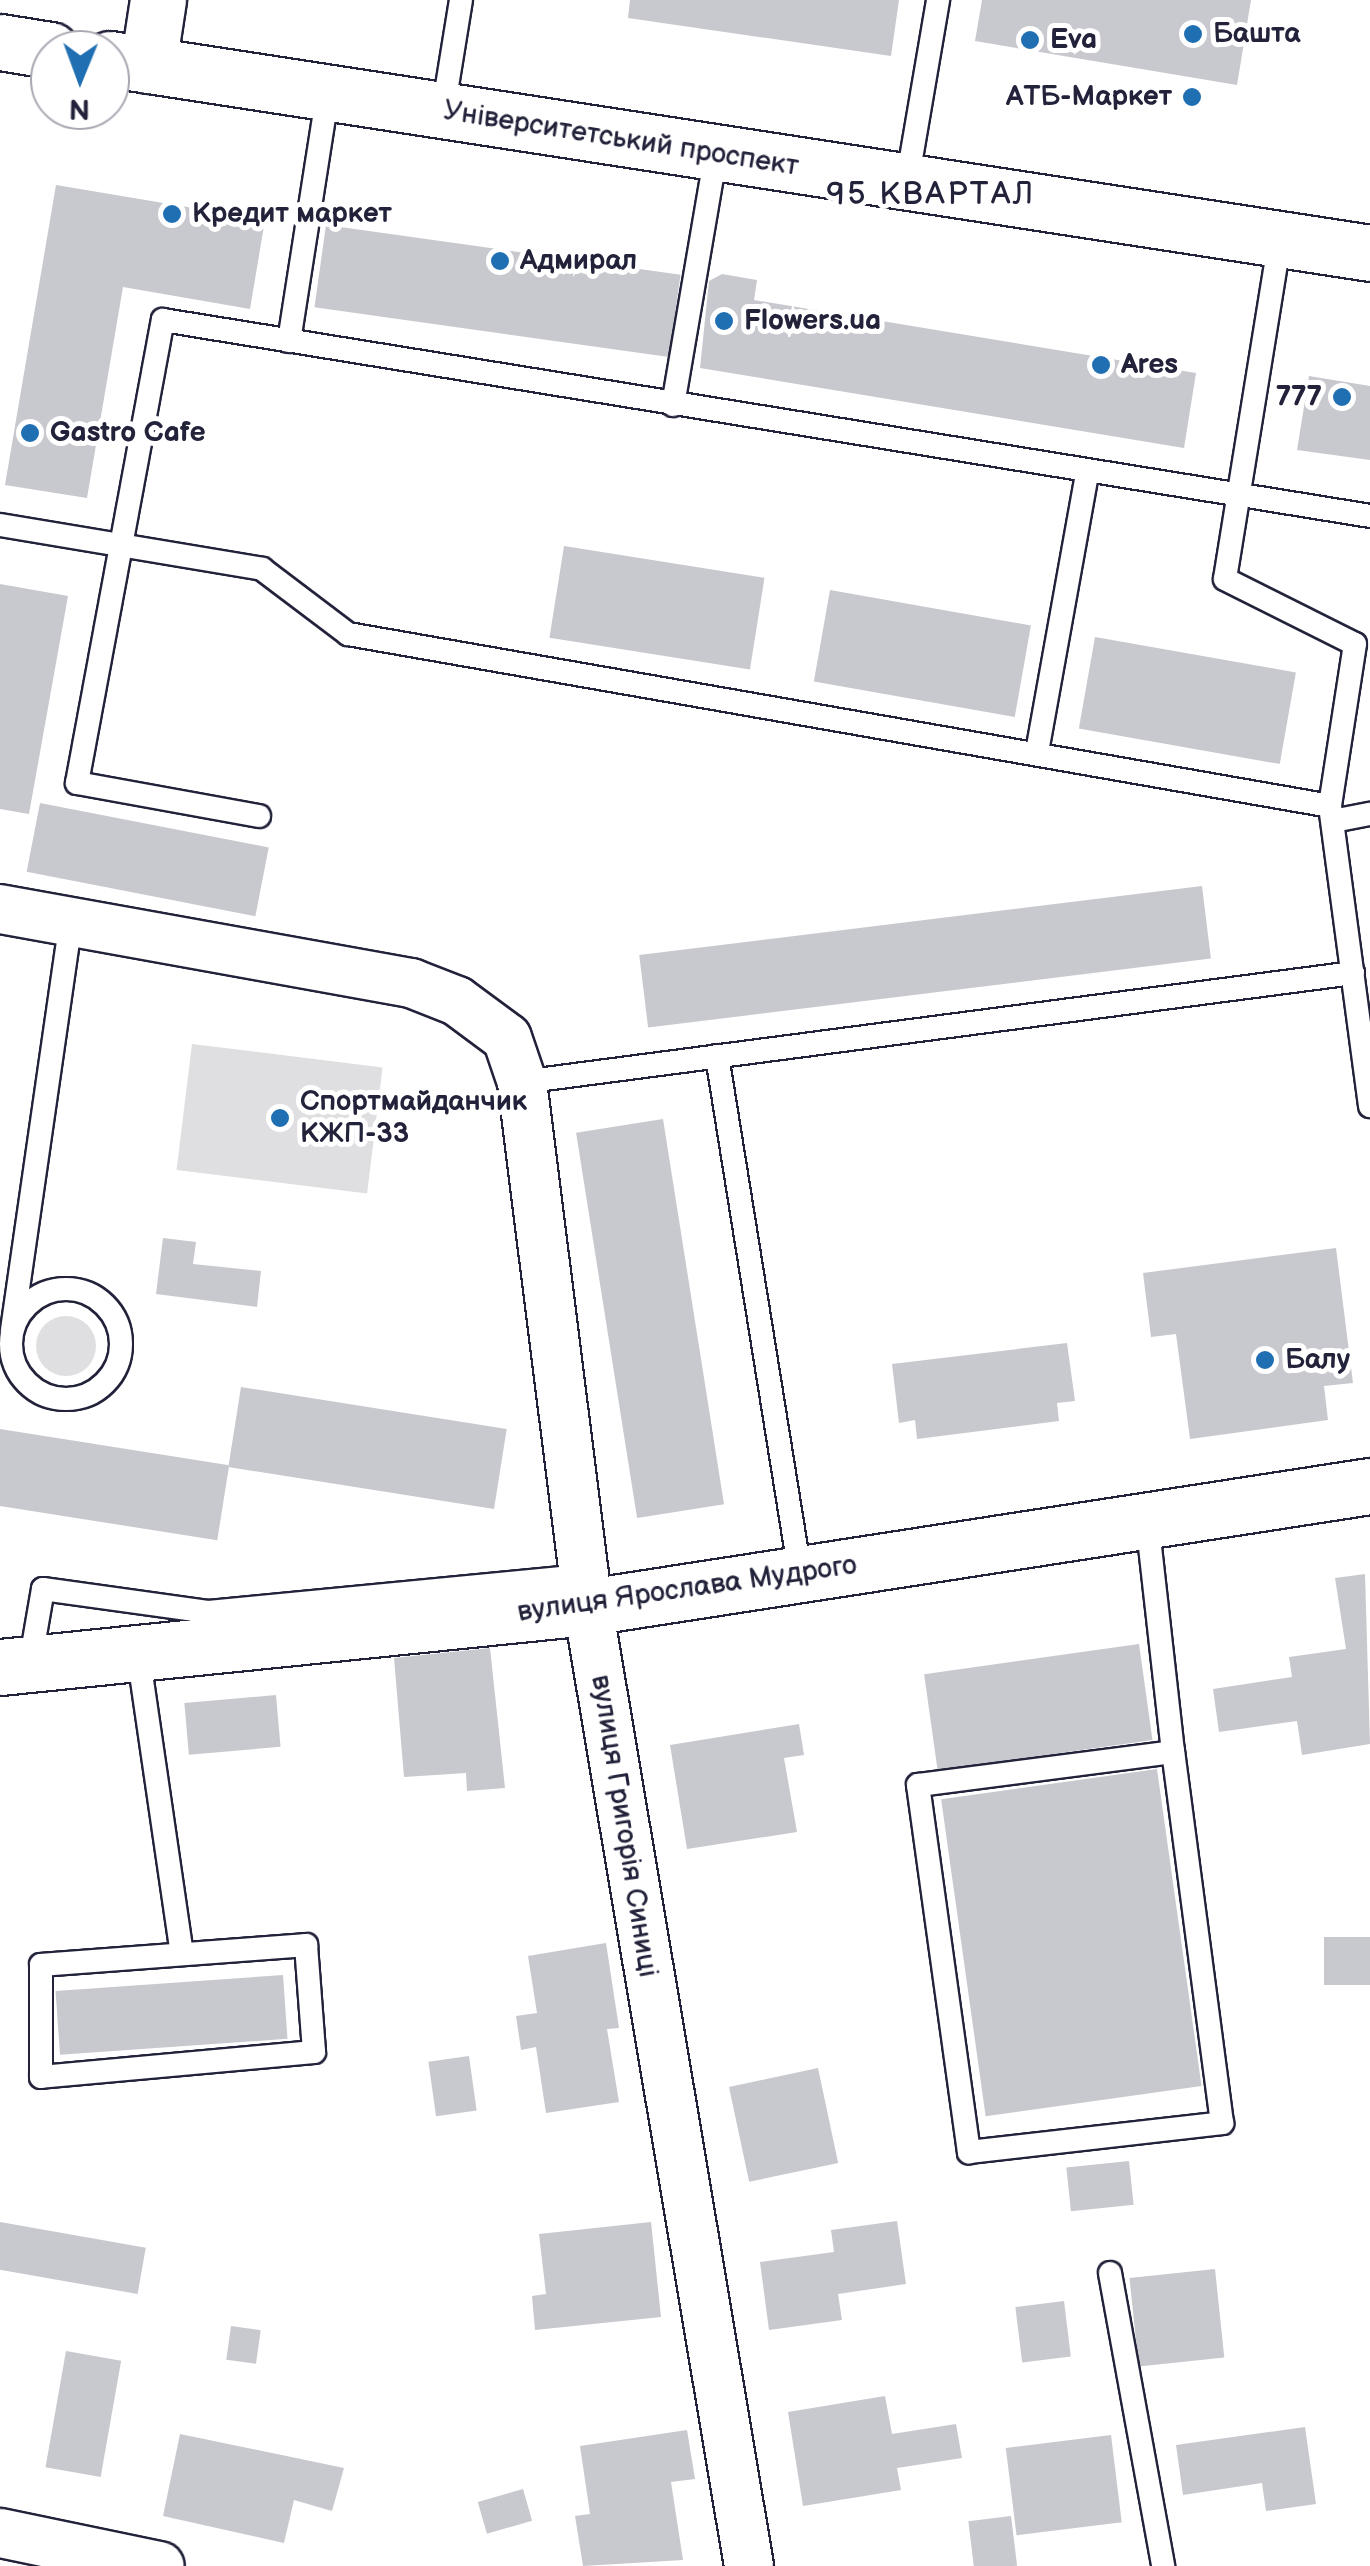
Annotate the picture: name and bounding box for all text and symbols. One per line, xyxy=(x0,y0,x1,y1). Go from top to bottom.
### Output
place label: Башта xyxy=(1213,17,1300,51)
place label: Eva xyxy=(1050,23,1097,57)
marker: Башта xyxy=(1182,23,1204,45)
marker: Eva xyxy=(1019,29,1041,51)
north arrow xyxy=(30,30,130,130)
place label: АТБ-Маркет xyxy=(1006,80,1172,114)
marker: АТБ-Маркет xyxy=(1181,86,1203,108)
text: N xyxy=(69,92,90,125)
street label: Університетський проспект xyxy=(441,94,801,184)
district label: 95 КВАРТАЛ xyxy=(826,176,1036,214)
place label: Кредит маркет xyxy=(192,197,392,231)
marker: Кредит маркет xyxy=(161,203,183,225)
place label: Адмирал xyxy=(520,244,637,278)
marker: Адмирал xyxy=(489,250,511,272)
place label: Flowers.ua xyxy=(744,304,881,338)
marker: Flowers.ua xyxy=(713,310,735,332)
place label: Ares xyxy=(1121,348,1178,382)
marker: Ares xyxy=(1090,354,1112,376)
place label: 777 xyxy=(1276,380,1322,414)
marker: 777 xyxy=(1331,386,1353,408)
place label: Gastro Cafe xyxy=(50,416,205,450)
marker: Gastro Cafe xyxy=(19,422,41,444)
place label: Спортмайданчик КЖП-33 xyxy=(300,1085,527,1151)
marker: Спортмайданчик КЖП-33 xyxy=(269,1107,291,1129)
place label: Балу xyxy=(1285,1343,1350,1377)
marker: Балу xyxy=(1254,1349,1276,1371)
street label: вулиця Ярослава Мудрого xyxy=(515,1549,859,1629)
street label: вулиця Григорія Синиці xyxy=(584,1672,664,1980)

